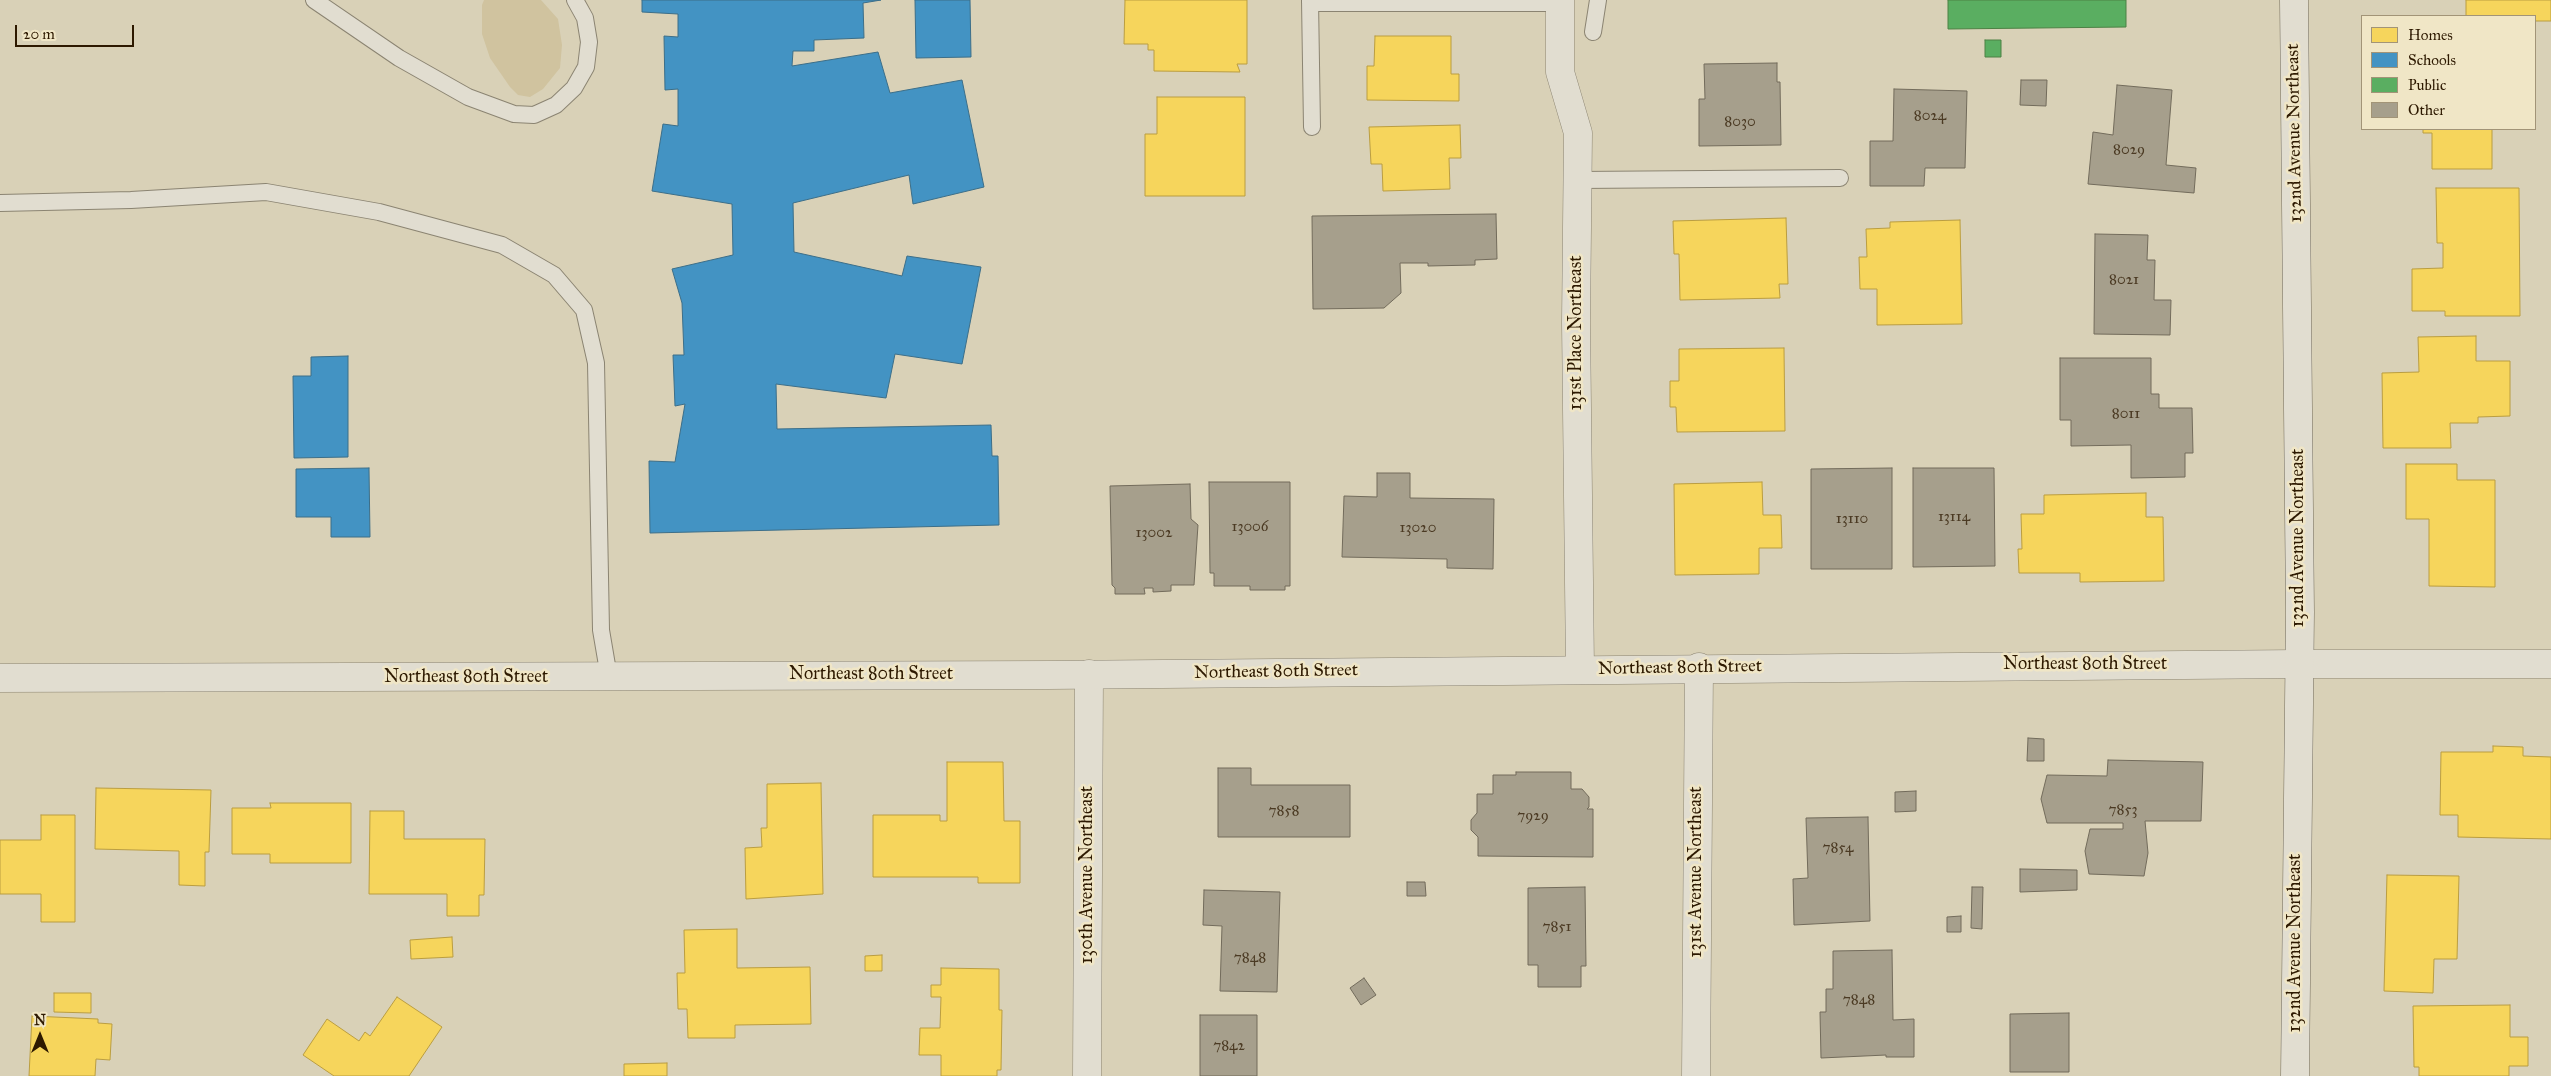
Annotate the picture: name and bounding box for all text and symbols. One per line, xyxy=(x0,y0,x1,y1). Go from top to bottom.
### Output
scale bar xyxy=(18,15,136,47)
legend xyxy=(2361,15,2536,130)
text: 20 m xyxy=(23,25,55,43)
text: Homes xyxy=(2408,26,2453,44)
street label: 132nd Avenue Northeast xyxy=(2283,43,2307,223)
text: Schools xyxy=(2408,51,2456,69)
text: Public xyxy=(2408,76,2446,94)
text: Other xyxy=(2408,101,2445,119)
house number: 8024 xyxy=(1914,107,1946,125)
house number: 8030 xyxy=(1724,113,1756,131)
house number: 8029 xyxy=(2113,141,2145,159)
street label: 131st Place Northeast xyxy=(1566,255,1588,411)
house number: 8021 xyxy=(2109,271,2139,289)
house number: 8011 xyxy=(2112,405,2140,423)
street label: 132nd Avenue Northeast xyxy=(2288,449,2310,627)
house number: 13114 xyxy=(1938,508,1970,526)
house number: 13110 xyxy=(1836,510,1868,528)
house number: 13006 xyxy=(1231,518,1269,536)
house number: 13020 xyxy=(1400,519,1436,537)
house number: 13002 xyxy=(1136,524,1172,542)
street label: Northeast 80th Street xyxy=(2003,654,2167,676)
street label: Northeast 80th Street xyxy=(1598,656,1762,680)
street label: Northeast 80th Street xyxy=(1194,660,1358,684)
street label: Northeast 80th Street xyxy=(789,664,953,686)
street label: Northeast 80th Street xyxy=(384,667,548,689)
street label: 130th Avenue Northeast xyxy=(1077,786,1099,964)
street label: 131st Avenue Northeast xyxy=(1686,786,1708,958)
house number: 7853 xyxy=(2109,801,2137,819)
house number: 7858 xyxy=(1269,802,1299,820)
house number: 7929 xyxy=(1517,807,1549,825)
house number: 7854 xyxy=(1823,839,1853,857)
street label: 132nd Avenue Northeast xyxy=(2285,854,2307,1032)
house number: 7851 xyxy=(1543,918,1571,936)
house number: 7848 xyxy=(1234,949,1266,967)
house number: 7848 xyxy=(1843,991,1875,1009)
north arrow xyxy=(15,1011,65,1061)
text: N xyxy=(34,1012,46,1029)
house number: 7842 xyxy=(1213,1037,1245,1055)

